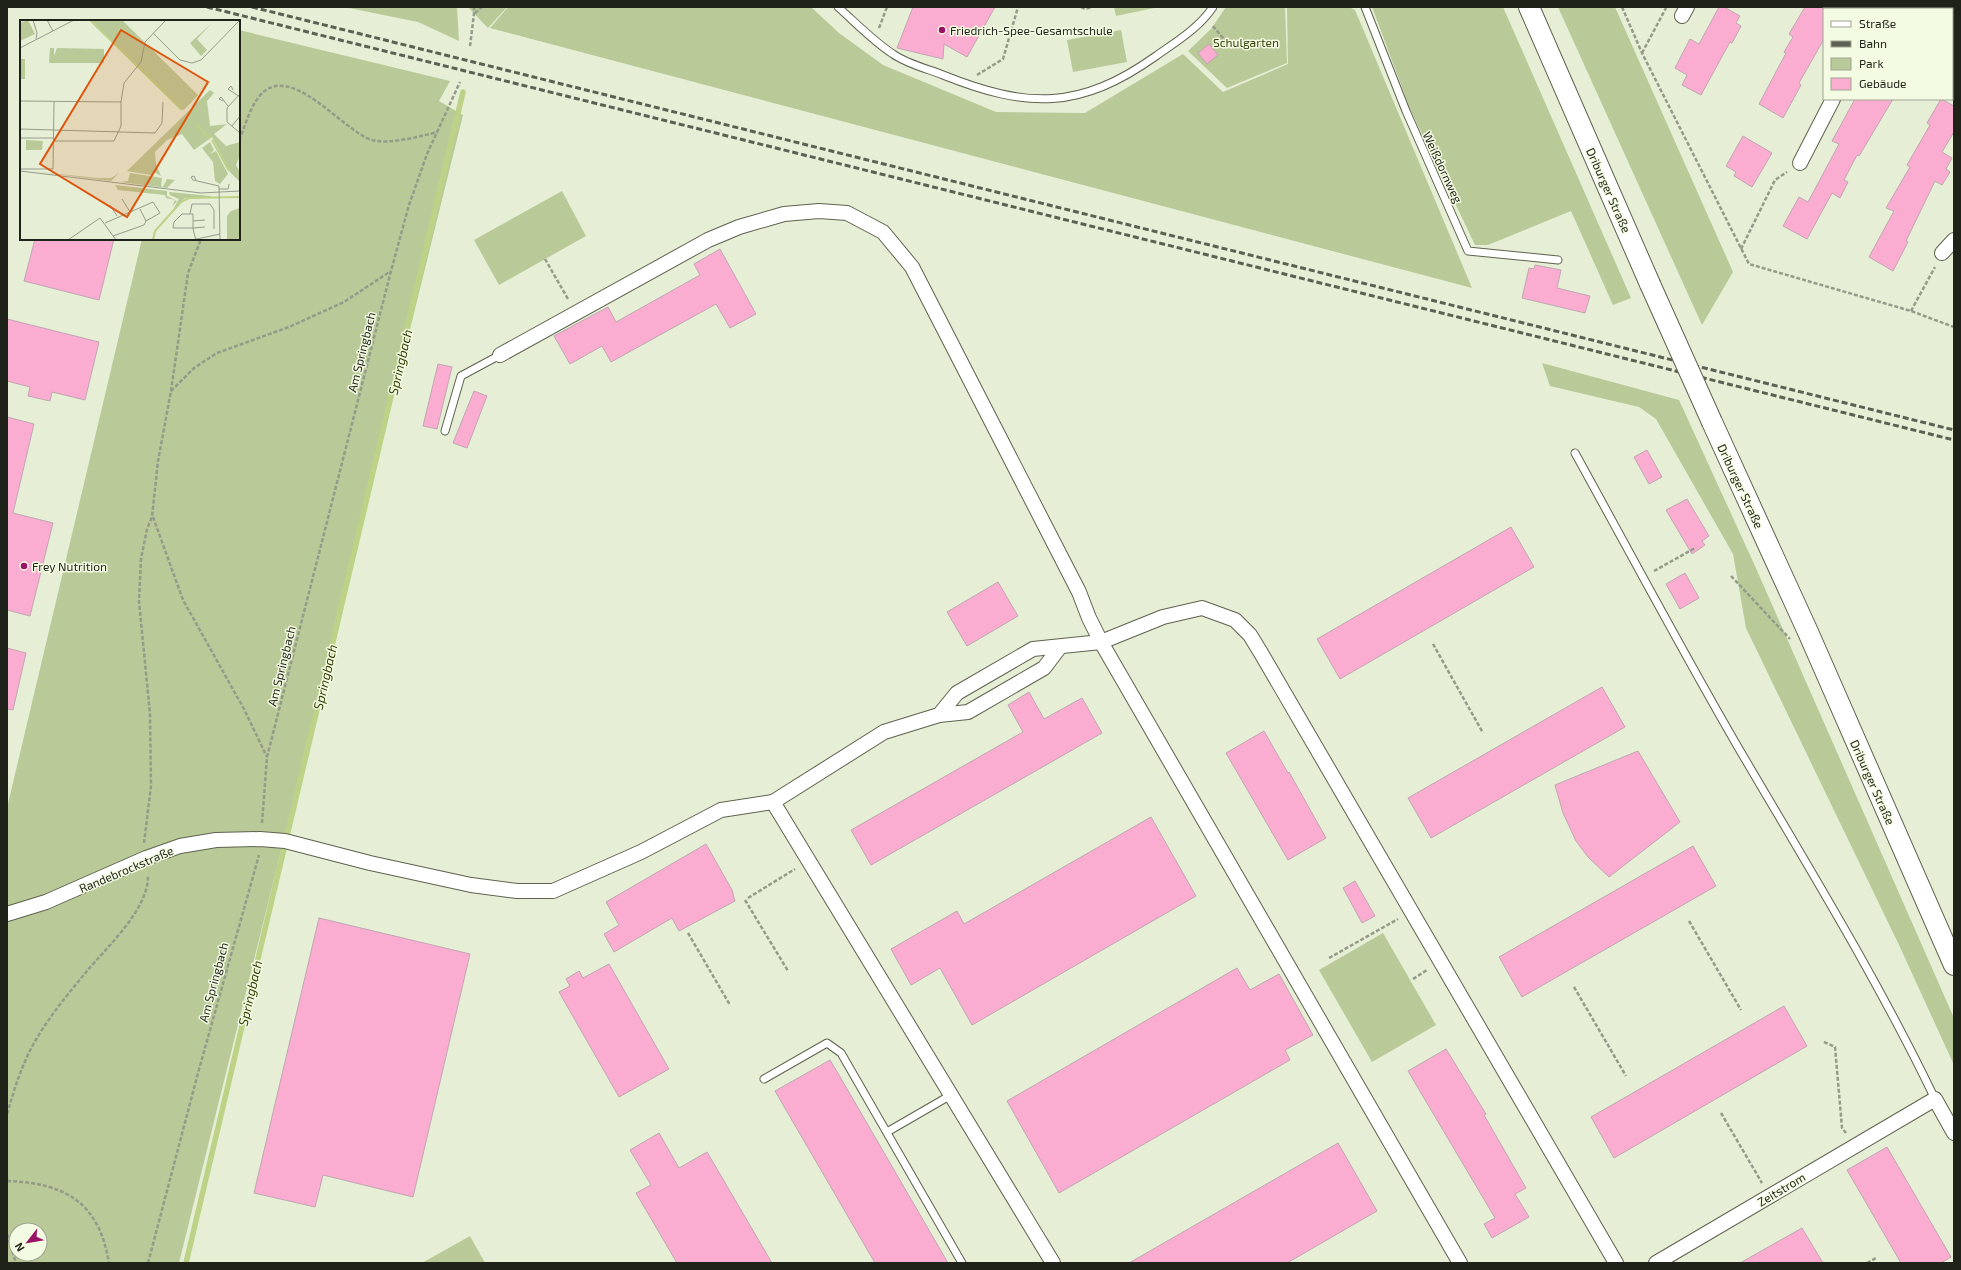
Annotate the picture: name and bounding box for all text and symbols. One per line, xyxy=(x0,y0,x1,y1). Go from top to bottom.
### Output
legend xyxy=(1823,8,1953,100)
text: Straße xyxy=(1859,16,1896,30)
inset map xyxy=(20,20,240,240)
place label: Friedrich-Spee-Gesamtschule xyxy=(950,23,1113,37)
marker: Friedrich-Spee-Gesamtschule xyxy=(937,25,947,35)
park label: Schulgarten xyxy=(1213,35,1279,49)
text: Bahn xyxy=(1859,36,1887,50)
text: Park xyxy=(1859,56,1884,70)
text: Gebäude xyxy=(1859,76,1907,90)
street label: Weißdornweg xyxy=(1420,129,1466,205)
street label: Driburger Straße xyxy=(1584,145,1634,235)
street label: Am Springbach xyxy=(344,310,378,394)
water label: Springbach xyxy=(385,328,415,396)
street label: Driburger Straße xyxy=(1715,441,1767,531)
place label: Frey Nutrition xyxy=(32,559,107,573)
marker: Frey Nutrition xyxy=(19,561,29,571)
street label: Am Springbach xyxy=(264,624,298,708)
water label: Springbach xyxy=(310,643,340,711)
street label: Driburger Straße xyxy=(1848,737,1898,827)
street label: Randebrockstraße xyxy=(77,843,175,895)
street label: Am Springbach xyxy=(196,941,230,1023)
water label: Springbach xyxy=(235,959,265,1027)
street label: Zeitstrom xyxy=(1754,1169,1808,1209)
north arrow xyxy=(8,1222,48,1262)
text: N xyxy=(11,1241,27,1254)

